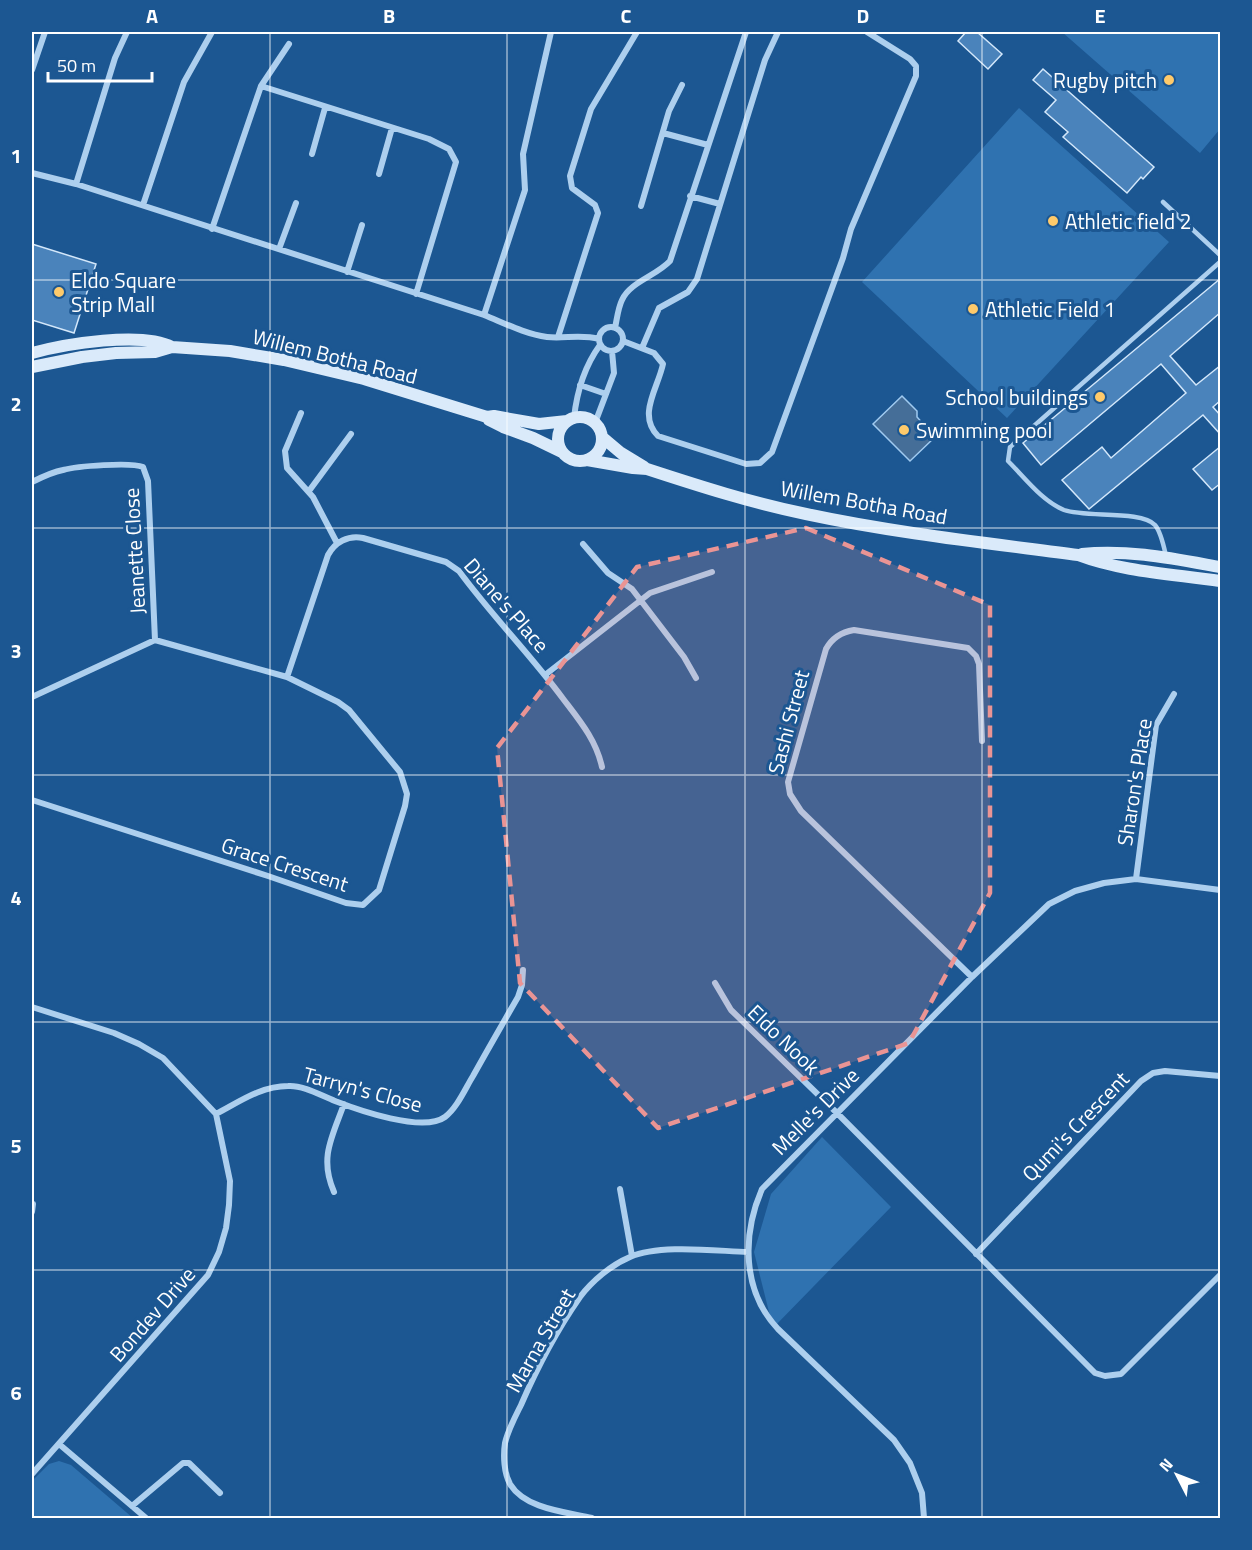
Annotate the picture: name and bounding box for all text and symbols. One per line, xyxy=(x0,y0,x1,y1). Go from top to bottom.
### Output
text: A xyxy=(146,0,158,31)
text: B xyxy=(383,0,395,31)
text: C xyxy=(621,0,632,31)
text: D xyxy=(857,0,869,31)
text: E xyxy=(1094,0,1106,31)
scale bar xyxy=(48,45,152,83)
text: 50 m xyxy=(57,52,96,79)
place label: Rugby pitch xyxy=(1053,64,1157,96)
marker: Rugby pitch xyxy=(1162,73,1176,87)
text: 1 xyxy=(10,140,22,171)
place label: Athletic field 2 xyxy=(1065,205,1191,237)
marker: Athletic field 2 xyxy=(1046,214,1060,228)
place label: Eldo Square Strip Mall xyxy=(71,264,176,320)
marker: Eldo Square Strip Mall xyxy=(52,285,66,299)
place label: Athletic Field 1 xyxy=(985,293,1116,325)
marker: Athletic Field 1 xyxy=(966,302,980,316)
street label: Willem Botha Road xyxy=(249,320,421,392)
place label: School buildings xyxy=(945,381,1088,413)
text: 2 xyxy=(10,388,22,419)
marker: School buildings xyxy=(1093,390,1107,404)
place label: Swimming pool xyxy=(916,414,1052,446)
marker: Swimming pool xyxy=(897,423,911,437)
street label: Willem Botha Road xyxy=(778,472,950,532)
street label: Jeanette Close xyxy=(115,487,153,615)
street label: Diane's Place xyxy=(457,551,557,659)
text: 3 xyxy=(10,635,22,666)
street label: Sashi Street xyxy=(759,666,817,777)
street label: Sharon's Place xyxy=(1108,716,1160,848)
street label: Grace Crescent xyxy=(217,828,353,900)
text: 4 xyxy=(10,882,22,913)
street label: Eldo Nook xyxy=(741,996,827,1082)
street label: Tarryn's Close xyxy=(300,1058,426,1120)
street label: Melle's Drive xyxy=(764,1060,866,1162)
street label: Qumi's Crescent xyxy=(1014,1063,1137,1188)
text: 5 xyxy=(10,1130,22,1161)
street label: Bondev Drive xyxy=(101,1259,203,1369)
street label: Marna Street xyxy=(497,1281,583,1398)
text: 6 xyxy=(10,1377,22,1408)
north arrow xyxy=(1147,1445,1207,1505)
text: N xyxy=(1153,1453,1178,1477)

